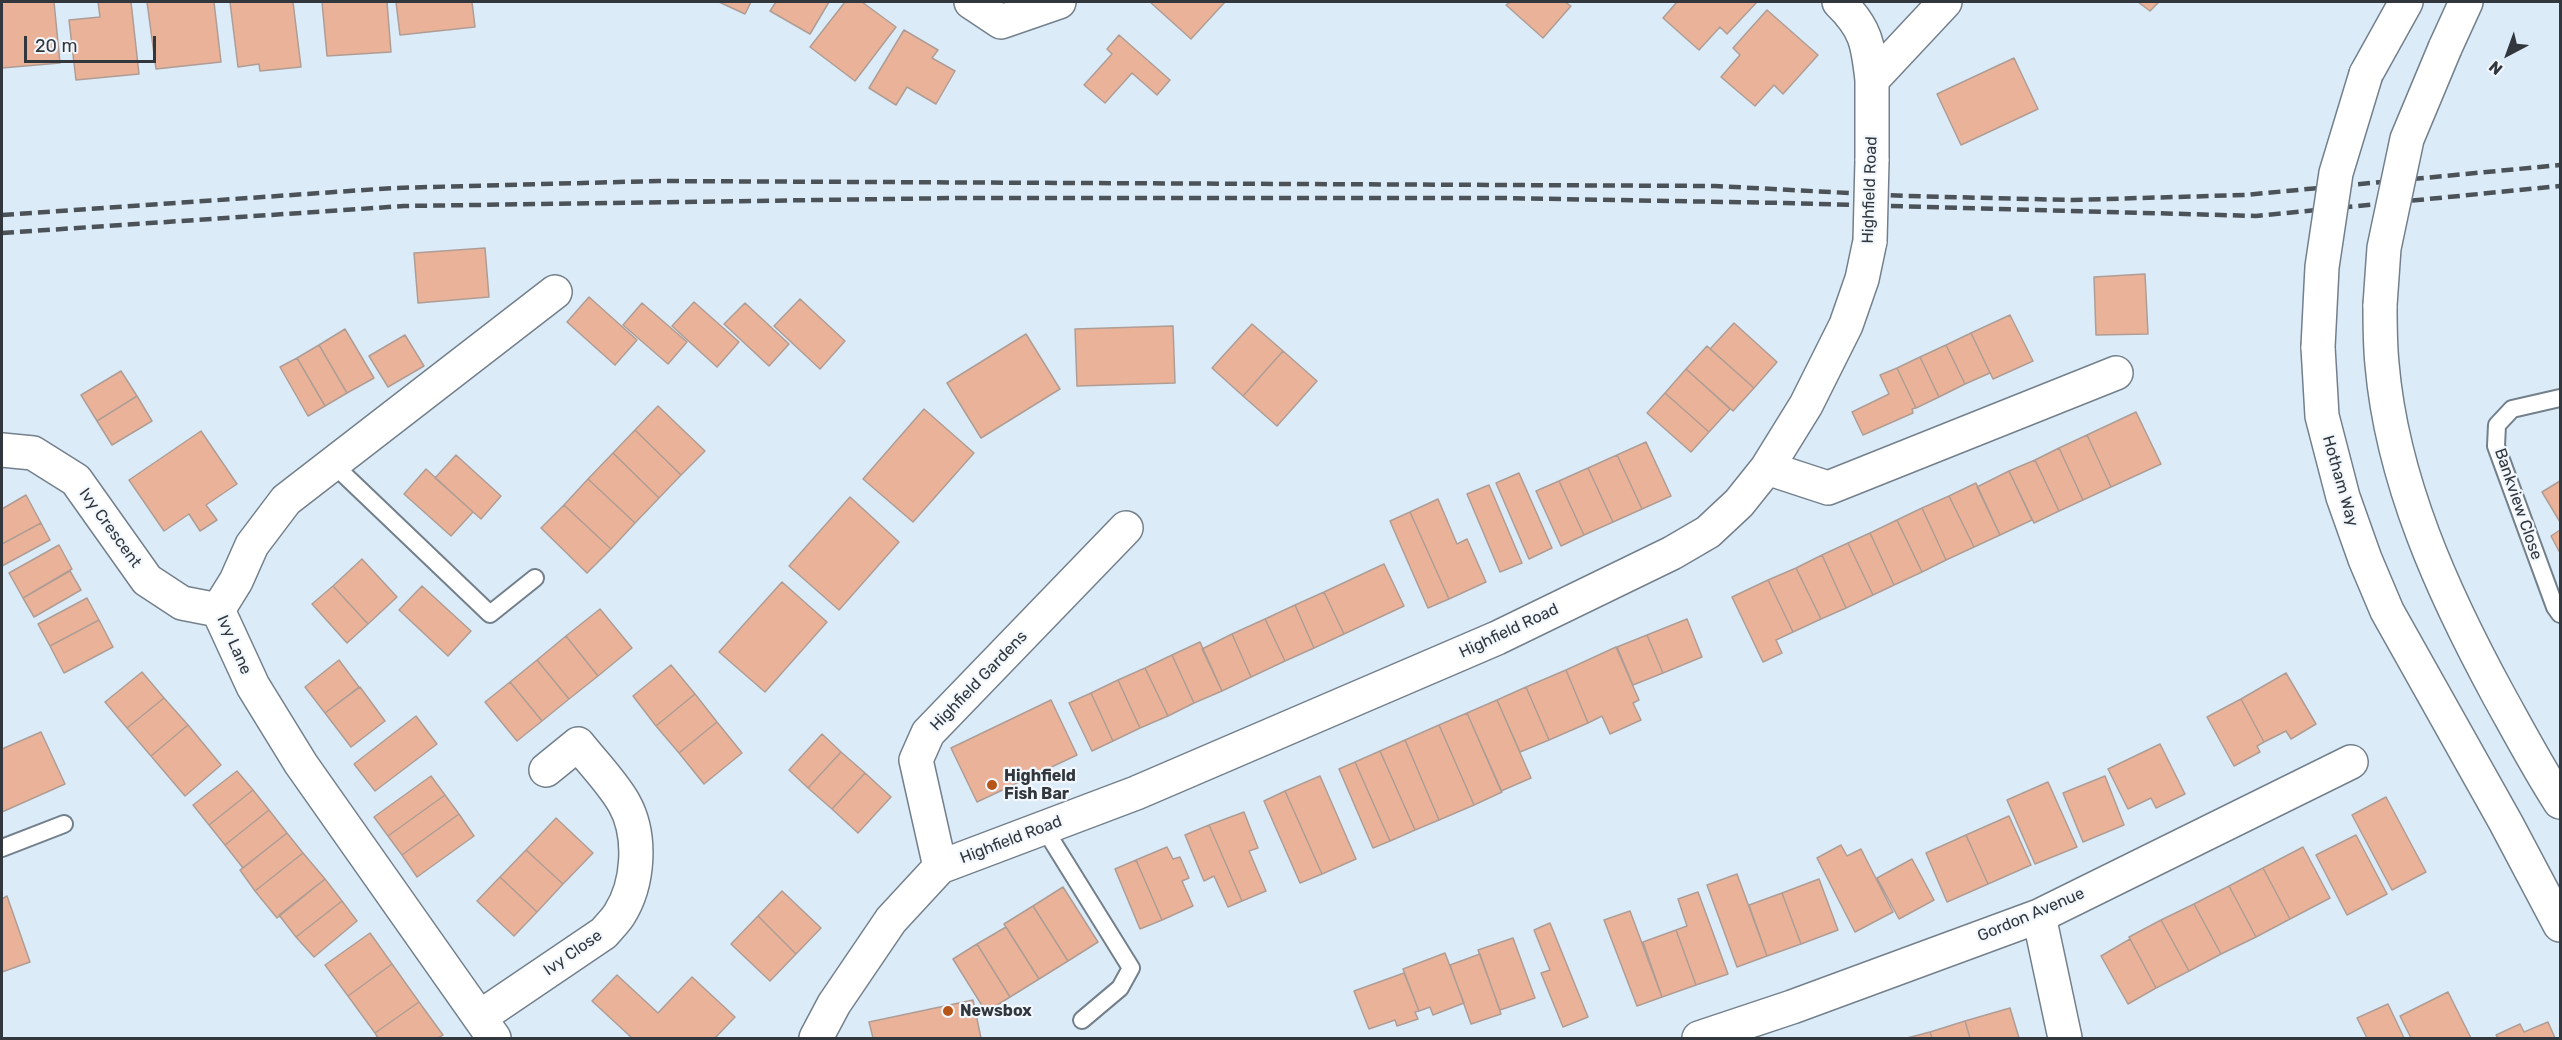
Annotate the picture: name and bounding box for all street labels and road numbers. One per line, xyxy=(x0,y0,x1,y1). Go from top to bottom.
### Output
street label: Highfield Road xyxy=(1859,136,1881,244)
street label: Hotham Way xyxy=(2318,433,2362,529)
street label: Bankview Close xyxy=(2490,446,2546,562)
street label: Ivy Crescent xyxy=(75,485,145,571)
street label: Highfield Road xyxy=(1456,600,1562,662)
street label: Ivy Lane xyxy=(213,613,255,677)
street label: Highfield Gardens xyxy=(926,627,1032,735)
street label: Highfield Road xyxy=(957,812,1065,868)
street label: Gordon Avenue xyxy=(1975,884,2087,946)
street label: Ivy Close xyxy=(540,926,606,980)

